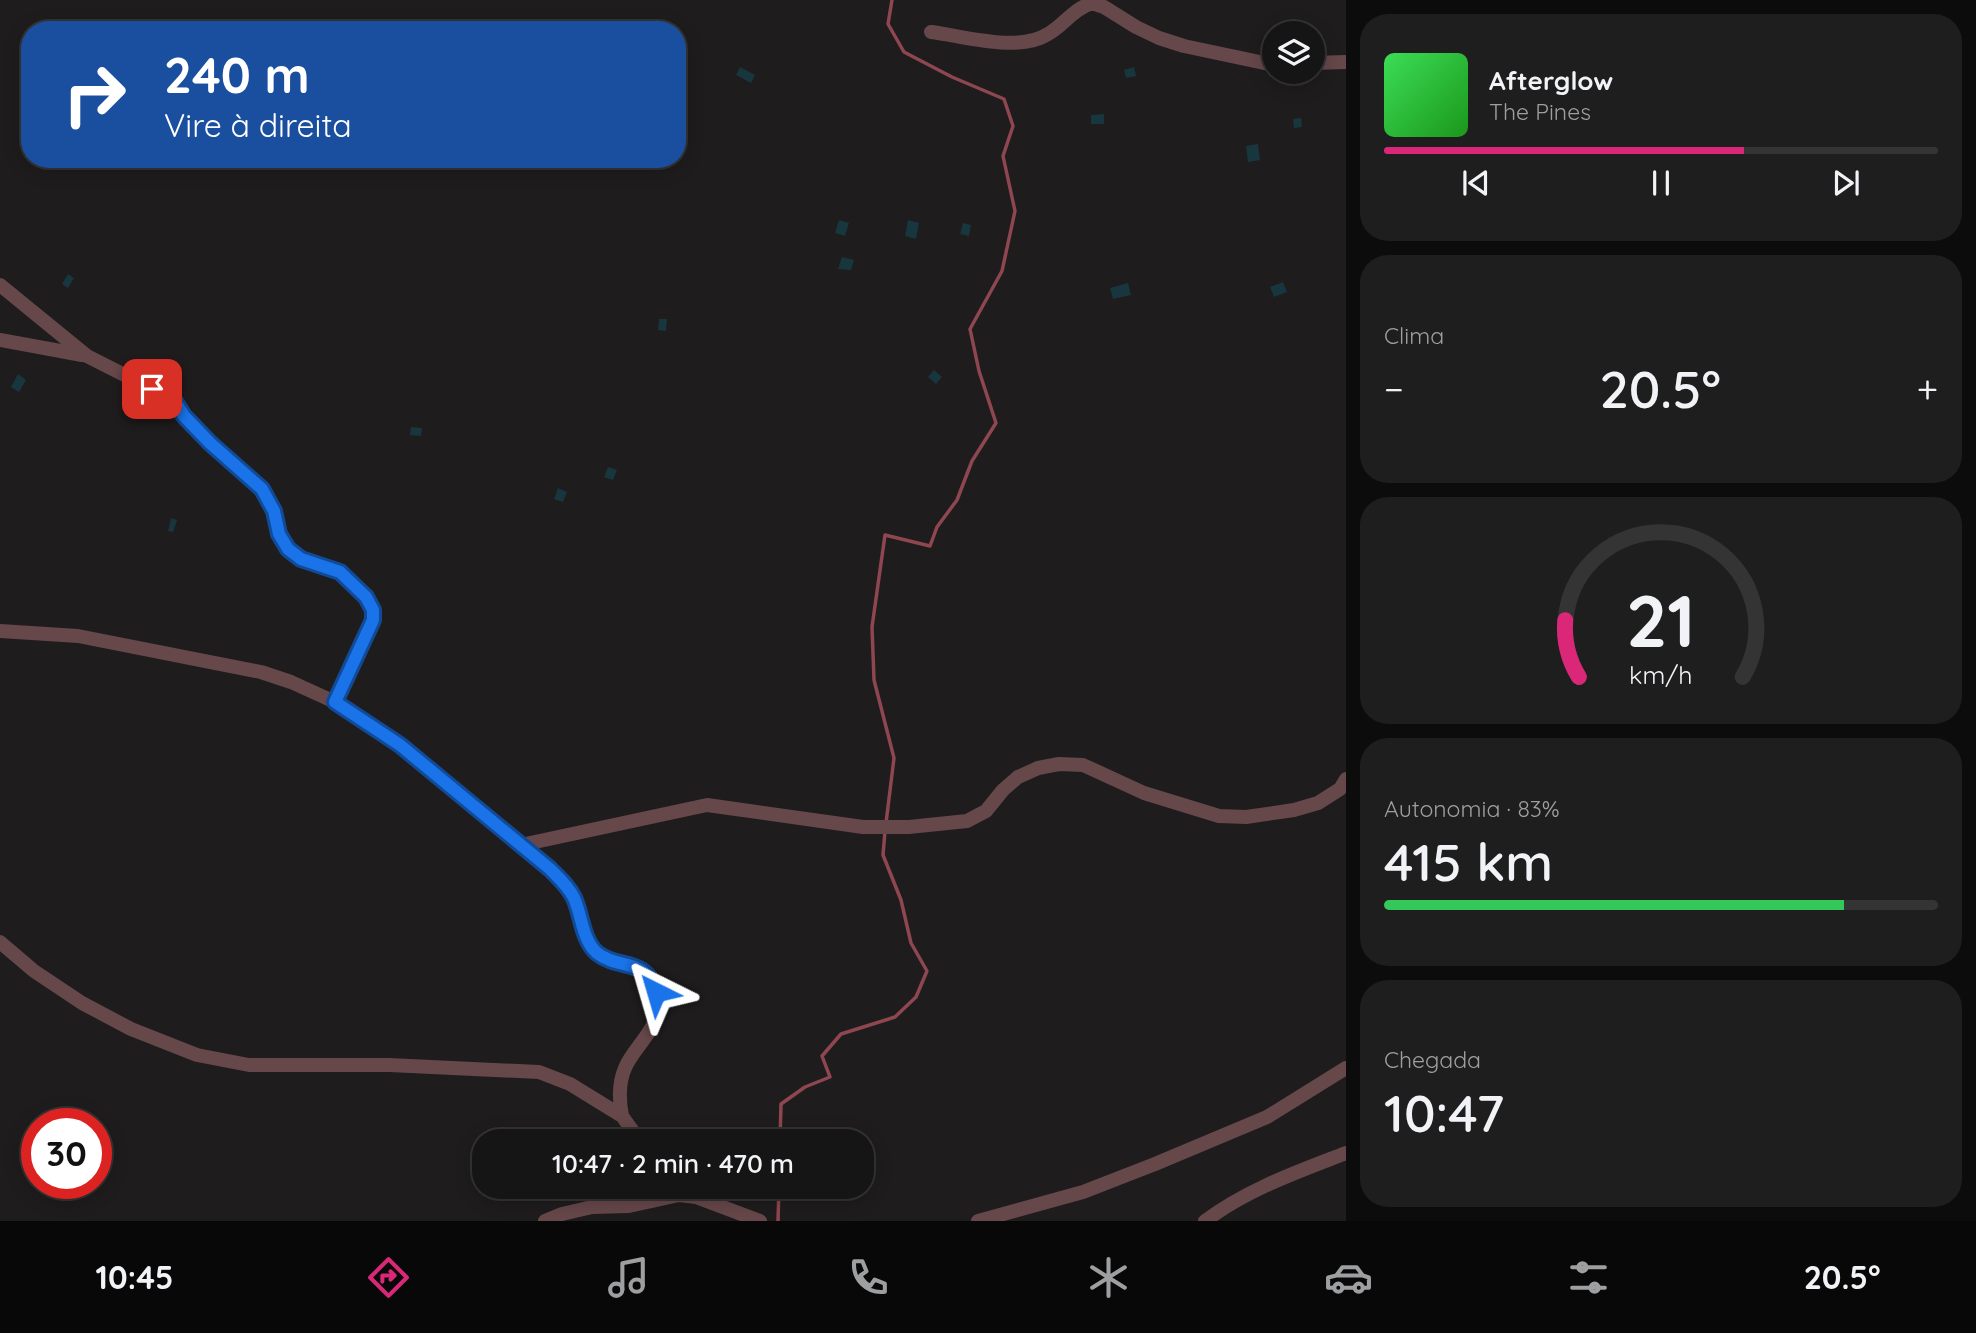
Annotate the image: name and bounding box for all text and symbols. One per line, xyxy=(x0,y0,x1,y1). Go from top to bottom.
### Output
map controls xyxy=(1262,21,1325,84)
button: layers xyxy=(1262,21,1325,84)
text: 240 m xyxy=(164,44,310,105)
icon: right xyxy=(49,49,140,140)
text: Afterglow xyxy=(1489,64,1613,97)
text: The Pines xyxy=(1489,97,1591,126)
text: Vire à direita xyxy=(164,105,352,145)
icon: previous xyxy=(1457,164,1495,202)
icon: pause xyxy=(1642,164,1680,202)
icon: next xyxy=(1827,164,1865,202)
text: Clima xyxy=(1384,321,1444,350)
text: 20.5° xyxy=(1599,356,1721,421)
pin xyxy=(122,359,182,419)
text: − xyxy=(1384,365,1404,413)
text: + xyxy=(1917,365,1938,413)
icon: arrive xyxy=(133,370,171,408)
text: 21 xyxy=(1626,574,1696,665)
text: km/h xyxy=(1629,658,1693,689)
text: Autonomia · 83% xyxy=(1384,794,1560,823)
text: 415 km xyxy=(1384,829,1553,894)
position arrow xyxy=(619,955,693,1029)
text: Chegada xyxy=(1384,1045,1481,1074)
text: 10:47 xyxy=(1384,1080,1504,1145)
speed limit sign: 30 xyxy=(21,1108,112,1199)
text: 10:47 · 2 min · 470 m xyxy=(552,1147,794,1180)
icon: directions xyxy=(364,1253,413,1302)
icon: music xyxy=(604,1253,653,1302)
icon: phone xyxy=(844,1253,893,1302)
icon: climate xyxy=(1084,1253,1133,1302)
icon: car xyxy=(1324,1253,1373,1302)
icon: filters xyxy=(1564,1253,1613,1302)
text: 10:45 xyxy=(95,1257,174,1297)
text: 20.5° xyxy=(1804,1257,1881,1297)

